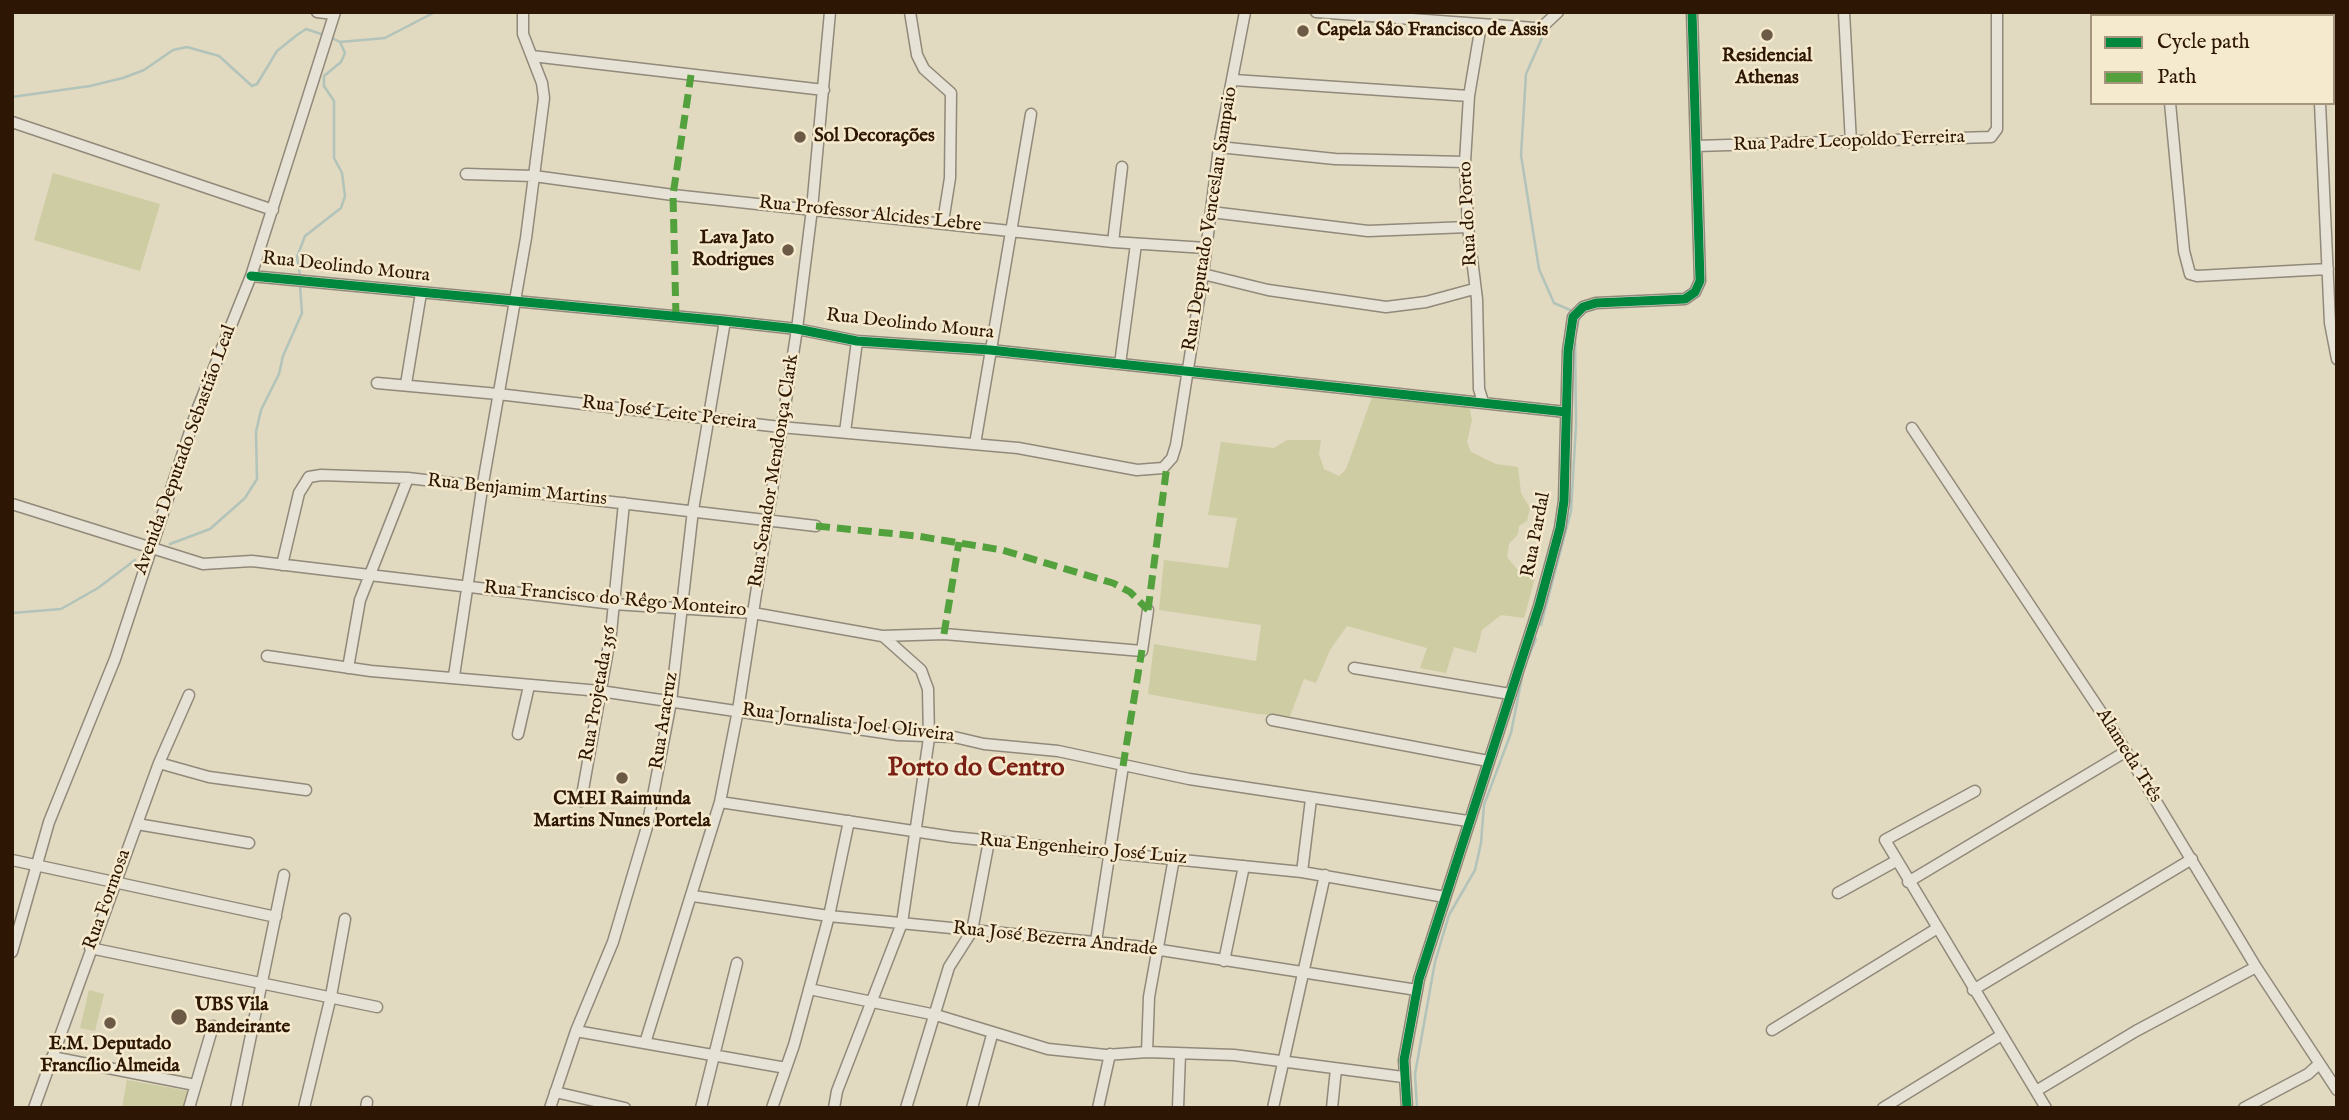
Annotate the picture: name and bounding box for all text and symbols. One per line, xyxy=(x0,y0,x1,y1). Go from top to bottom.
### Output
legend xyxy=(2090,14,2335,105)
place label: Capela Sâo Francisco de Assis xyxy=(1317,20,1548,42)
marker: Capela Sâo Francisco de Assis xyxy=(1295,23,1311,39)
marker: Residencial Athenas xyxy=(1759,27,1775,43)
text: Cycle path xyxy=(2157,29,2250,56)
place label: Residencial Athenas xyxy=(1722,46,1812,90)
text: Path xyxy=(2157,64,2196,91)
street label: Rua Deputado Venceslau Sampaio xyxy=(1179,85,1243,353)
place label: Sol Decorações xyxy=(814,126,935,148)
street label: Rua Padre Leopoldo Ferreira xyxy=(1733,127,1965,157)
marker: Sol Decorações xyxy=(792,129,808,145)
street label: Rua do Porto xyxy=(1455,161,1483,267)
street label: Rua Professor Alcides Lebre xyxy=(757,192,983,238)
place label: Lava Jato Rodrigues xyxy=(692,228,774,272)
marker: Lava Jato Rodrigues xyxy=(780,242,796,258)
street label: Rua Deolindo Moura xyxy=(261,248,431,288)
street label: Rua Deolindo Moura xyxy=(825,305,995,345)
street label: Avenida Deputado Sebastião Leal xyxy=(130,322,242,578)
street label: Rua Senador Mendonça Clark xyxy=(745,352,805,590)
street label: Rua José Leite Pereira xyxy=(580,392,758,436)
street label: Rua Benjamim Martins xyxy=(426,470,608,512)
street label: Rua Pardal xyxy=(1518,491,1556,579)
street label: Rua Francisco do Rêgo Monteiro xyxy=(483,577,747,623)
street label: Rua Projetada 356 xyxy=(576,625,622,763)
street label: Rua Aracruz xyxy=(646,671,684,771)
street label: Rua Jornalista Joel Oliveira xyxy=(740,700,956,748)
street label: Alameda Três xyxy=(2090,705,2166,807)
district label: Porto do Centro xyxy=(888,754,1064,786)
marker: CMEI Raimunda Martins Nunes Portela xyxy=(614,770,630,786)
place label: CMEI Raimunda Martins Nunes Portela xyxy=(533,789,711,833)
street label: Rua Engenheiro José Luiz xyxy=(978,830,1188,870)
street label: Rua Formosa xyxy=(79,847,137,953)
street label: Rua José Bezerra Andrade xyxy=(951,918,1159,962)
place label: UBS Vila Bandeirante xyxy=(195,995,290,1039)
marker: UBS Vila Bandeirante xyxy=(169,1007,189,1027)
marker: E.M. Deputado Francílio Almeida xyxy=(102,1015,118,1031)
place label: E.M. Deputado Francílio Almeida xyxy=(40,1034,180,1078)

